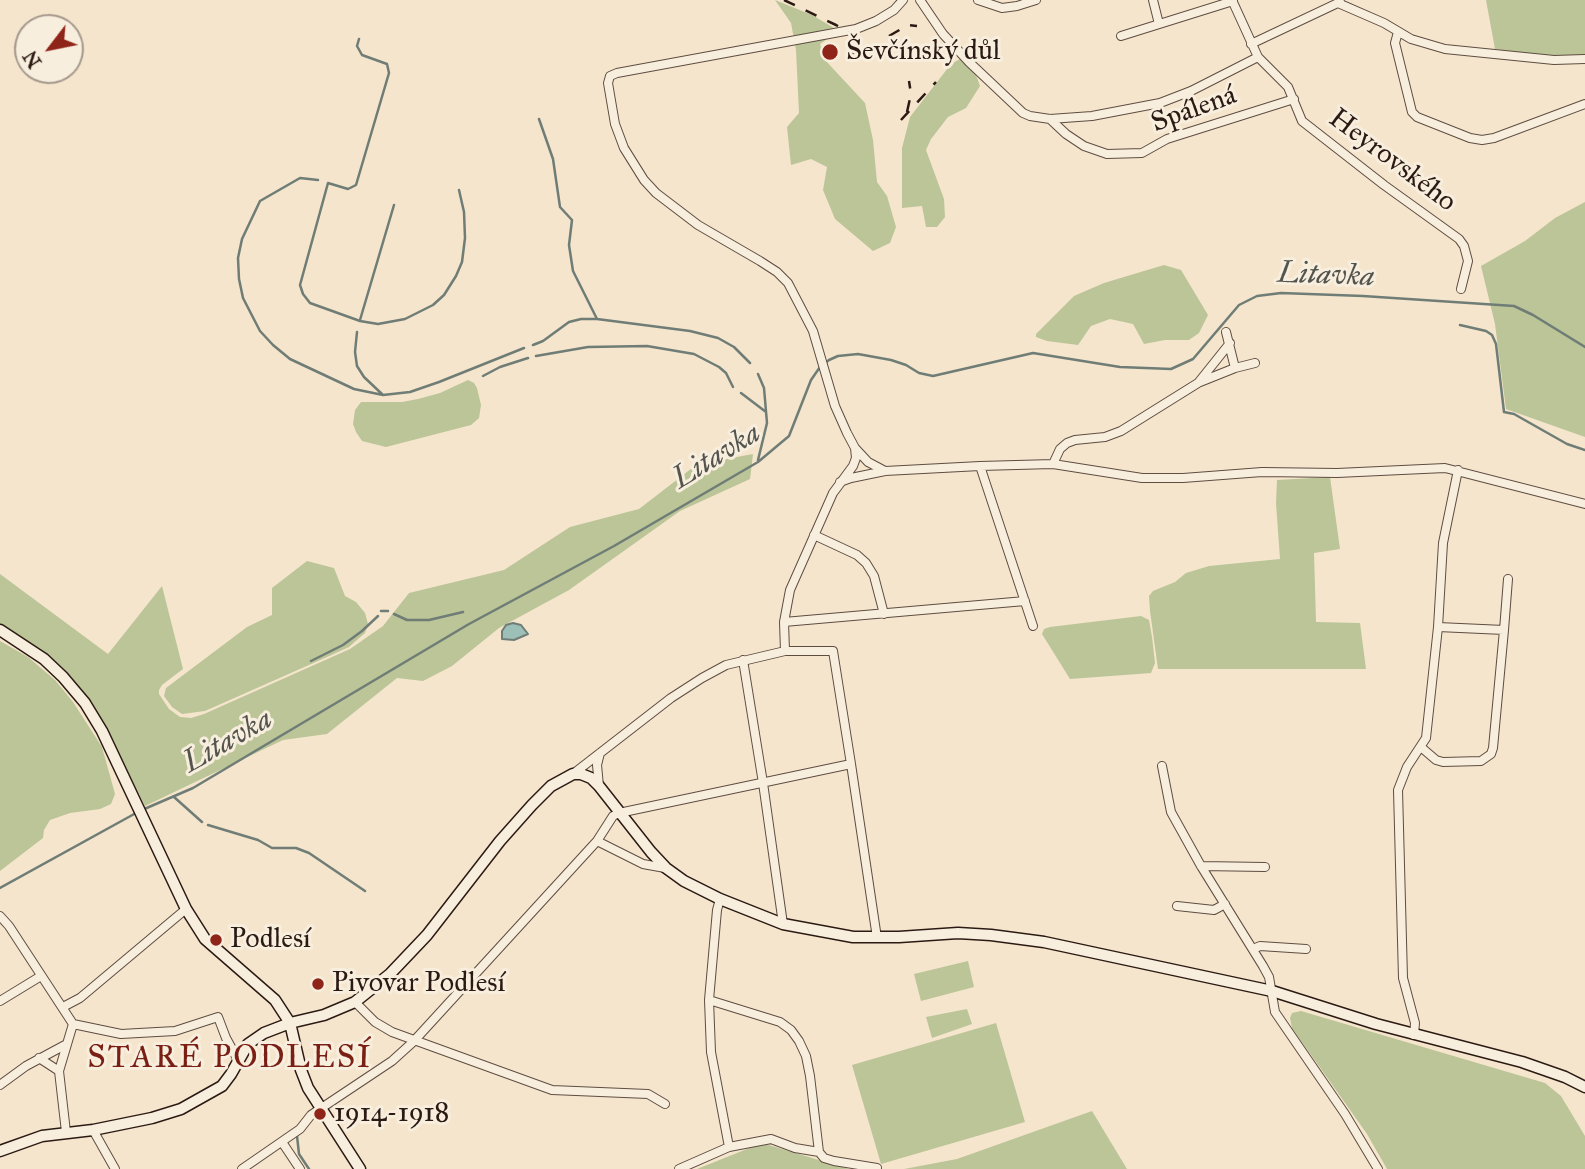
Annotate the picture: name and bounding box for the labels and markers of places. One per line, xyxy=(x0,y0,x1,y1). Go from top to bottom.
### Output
place label: Ševčínský důl xyxy=(846,35,1000,69)
marker: Ševčínský důl xyxy=(820,42,840,62)
place label: Podlesí xyxy=(230,923,311,957)
marker: Podlesí xyxy=(208,932,224,948)
place label: Pivovar Podlesí xyxy=(332,967,505,1001)
marker: Pivovar Podlesí xyxy=(310,976,326,992)
place label: 1914-1918 xyxy=(334,1097,449,1131)
marker: 1914-1918 xyxy=(312,1106,328,1122)

